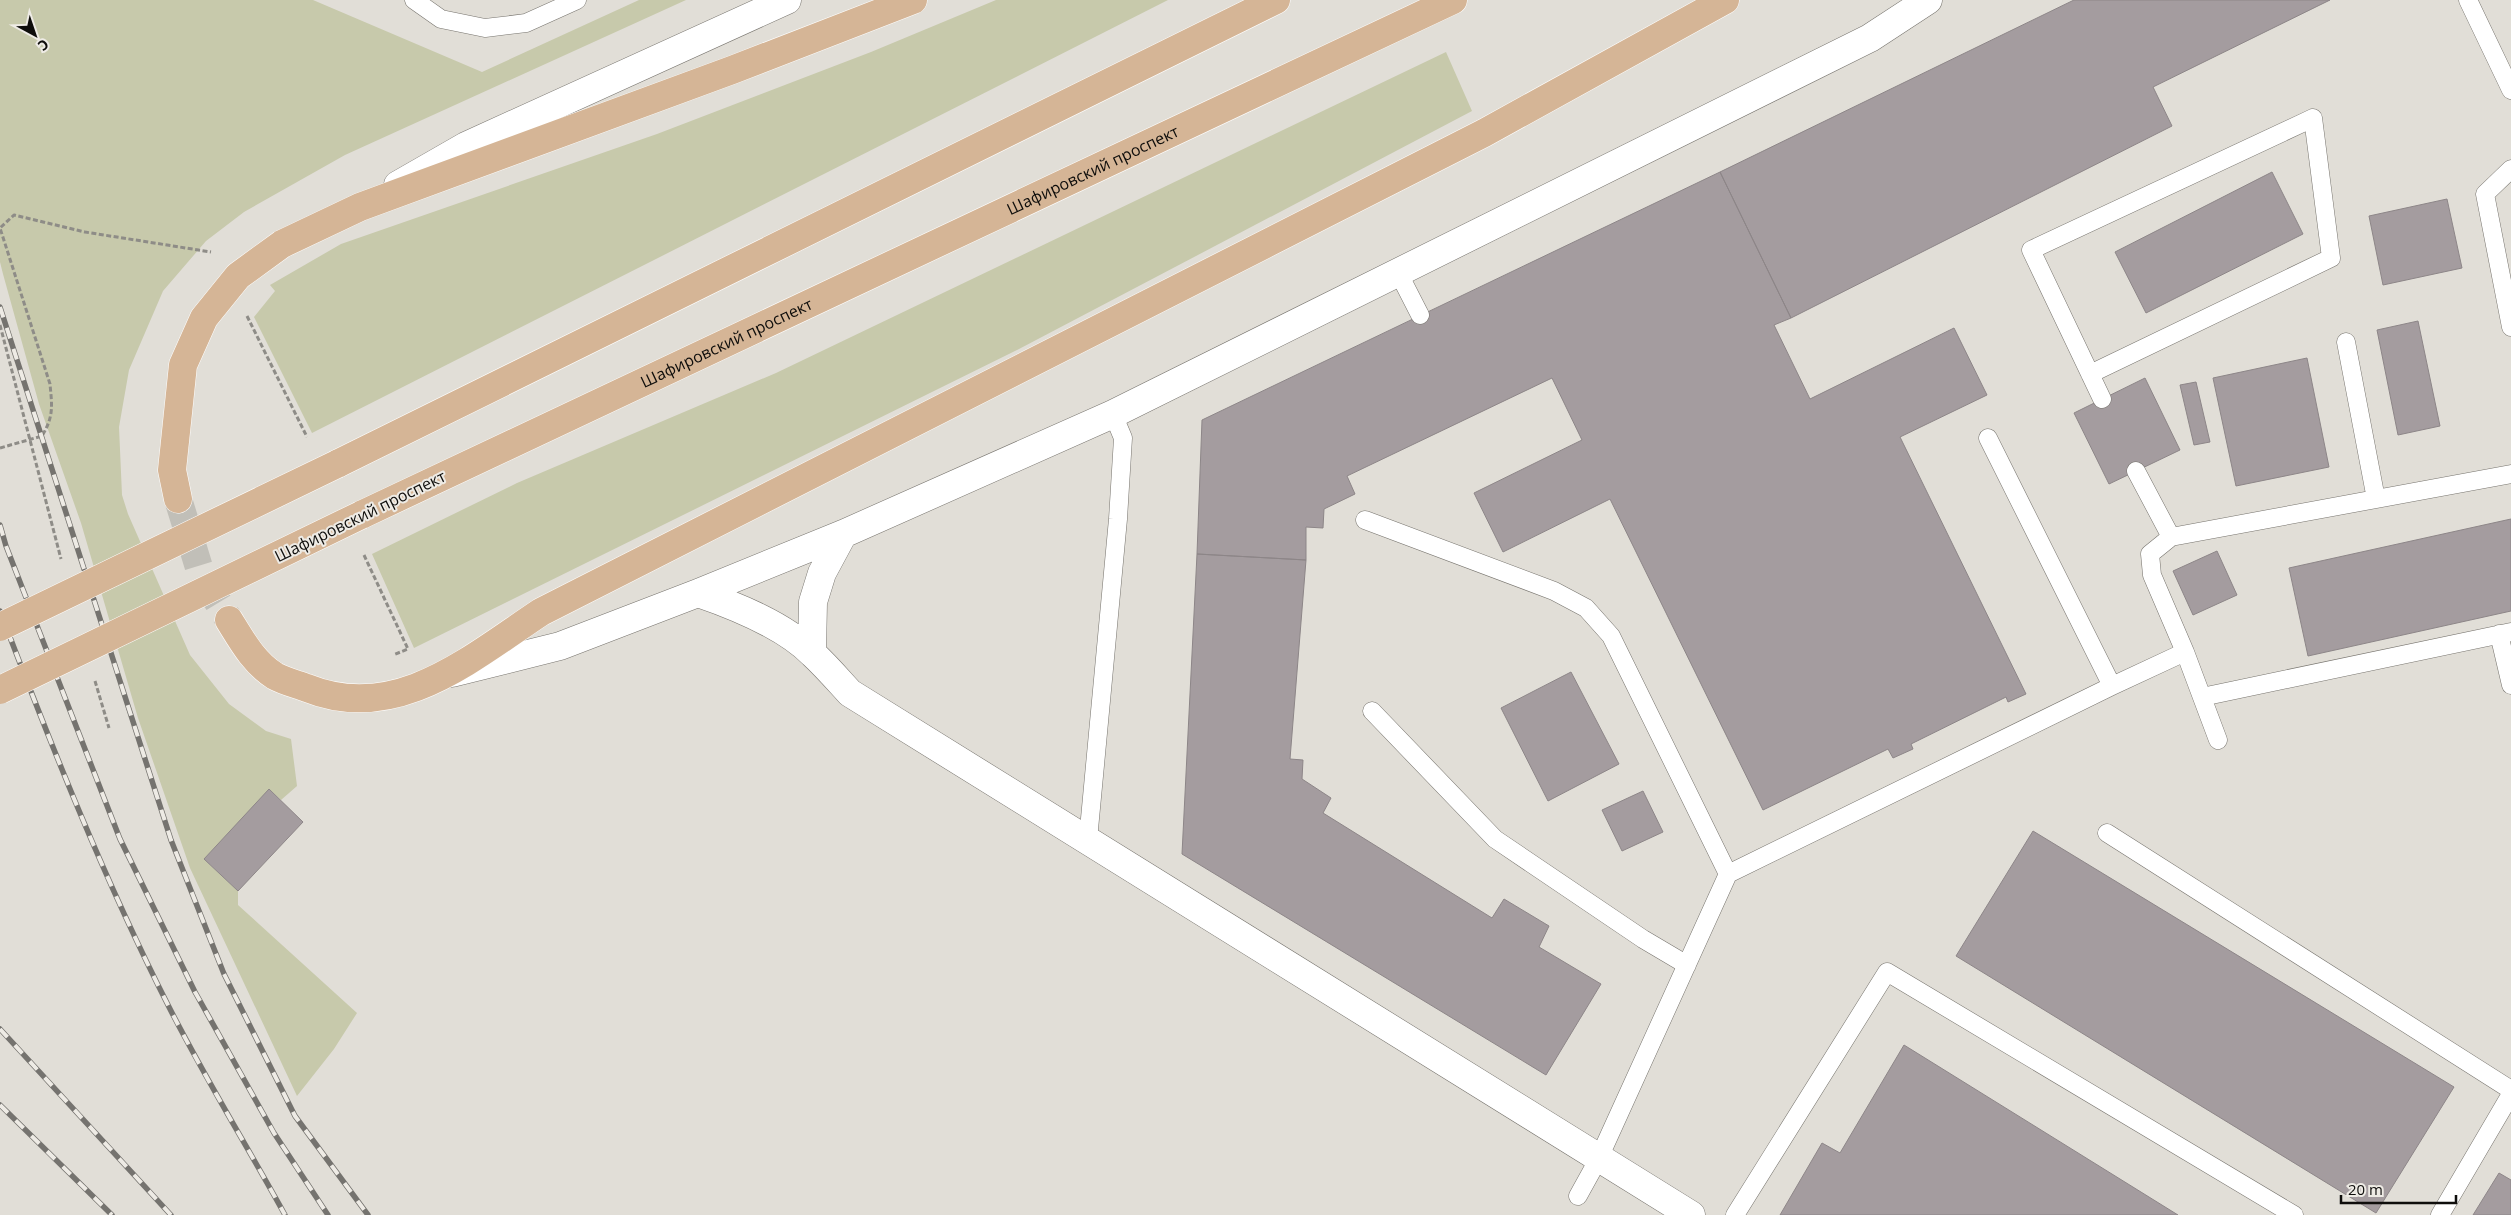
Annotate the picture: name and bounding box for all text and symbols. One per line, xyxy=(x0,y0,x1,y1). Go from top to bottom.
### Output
north arrow xyxy=(10,10,60,60)
text: С xyxy=(34,35,53,56)
street label: Шафировский проспект xyxy=(1003,120,1183,220)
street label: Шафировский проспект xyxy=(637,292,816,393)
street label: Шафировский проспект xyxy=(271,465,450,567)
scale bar xyxy=(2341,1172,2456,1204)
text: 20 m xyxy=(2348,1179,2383,1199)

